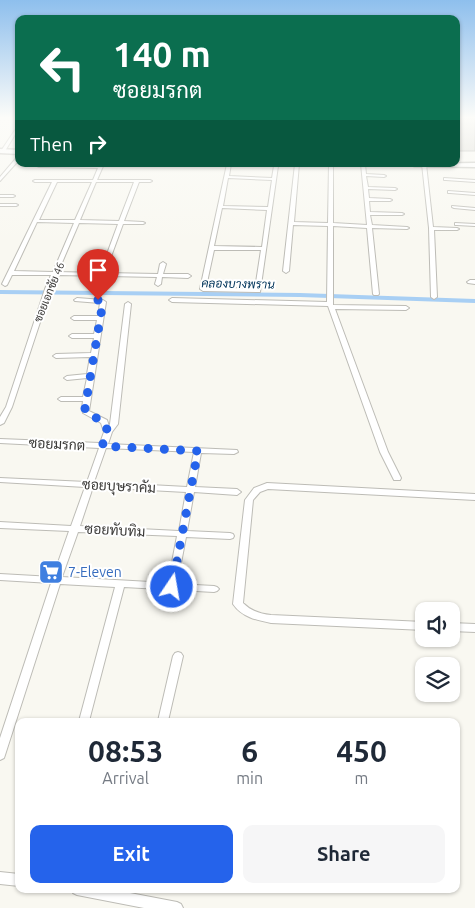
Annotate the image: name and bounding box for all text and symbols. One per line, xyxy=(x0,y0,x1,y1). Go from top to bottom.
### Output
text: 140 m xyxy=(113,34,211,74)
icon: left xyxy=(30,35,95,100)
text: ซอยมรกต xyxy=(113,77,202,102)
icon: right xyxy=(83,130,111,158)
text: Then xyxy=(30,133,73,155)
pin xyxy=(77,249,119,300)
icon: arrive xyxy=(84,256,112,284)
street label: ซอยเอกชัย 46 xyxy=(31,260,66,324)
water label: คลองบางพราน xyxy=(201,276,275,291)
street label: ซอยมรกต xyxy=(28,435,86,453)
street label: ซอยบุษราคัม xyxy=(82,476,156,498)
street label: ซอยทับทิม xyxy=(84,520,146,540)
supermarket icon: 7-Eleven xyxy=(38,559,64,585)
position arrow xyxy=(145,560,197,612)
place label: 7-Eleven xyxy=(68,564,122,580)
map controls xyxy=(415,602,460,702)
button: sound xyxy=(415,602,460,647)
button: layers xyxy=(415,657,460,702)
text: 08:53 xyxy=(88,734,163,768)
text: 6 xyxy=(241,734,258,768)
text: 450 xyxy=(336,734,387,768)
text: Arrival xyxy=(102,769,149,787)
text: min xyxy=(236,769,263,787)
text: m xyxy=(355,769,368,787)
button: Exit xyxy=(30,825,233,883)
button: Share xyxy=(243,825,445,883)

